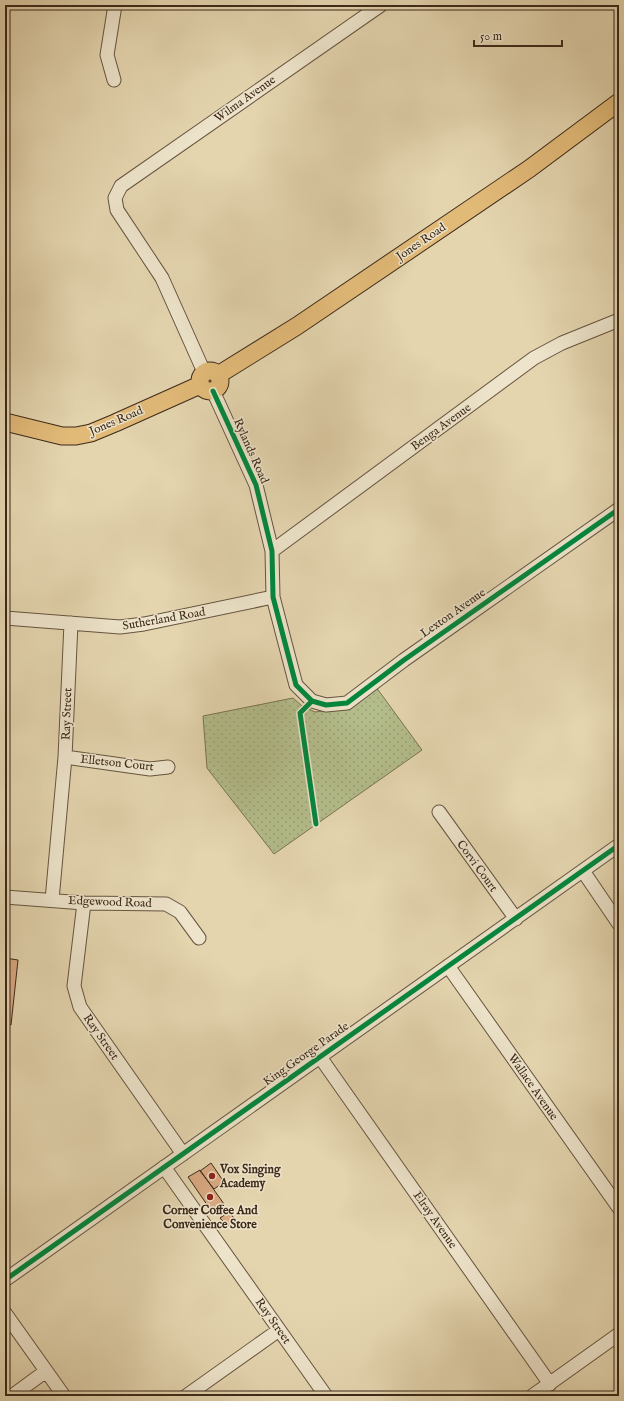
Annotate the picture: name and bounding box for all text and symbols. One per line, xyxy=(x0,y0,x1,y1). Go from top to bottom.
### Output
scale bar xyxy=(474,22,562,48)
text: 50 m xyxy=(480,29,502,44)
street label: Wilma Avenue xyxy=(211,72,279,126)
street label: Jones Road xyxy=(392,220,450,266)
street label: Benga Avenue xyxy=(408,400,474,454)
street label: Jones Road xyxy=(85,403,146,441)
street label: Rylands Road xyxy=(230,416,272,486)
street label: Lexton Avenue xyxy=(418,585,489,641)
street label: Sutherland Road xyxy=(121,604,207,634)
street label: Ray Street xyxy=(59,688,75,740)
street label: Elletson Court xyxy=(79,752,155,774)
street label: Corvi Court xyxy=(453,837,501,895)
street label: Edgewood Road xyxy=(68,893,153,911)
street label: Ray Street xyxy=(80,1011,122,1063)
street label: King George Parade xyxy=(260,1018,352,1089)
street label: Wallace Avenue xyxy=(505,1051,562,1123)
place label: Vox Singing Academy xyxy=(219,1162,281,1192)
marker: Vox Singing Academy xyxy=(207,1171,217,1181)
street label: Elray Avenue xyxy=(410,1189,460,1252)
marker: Corner Coffee And Convenience Store xyxy=(205,1192,215,1202)
place label: Corner Coffee And Convenience Store xyxy=(162,1203,258,1232)
street label: Ray Street xyxy=(252,1295,294,1347)

